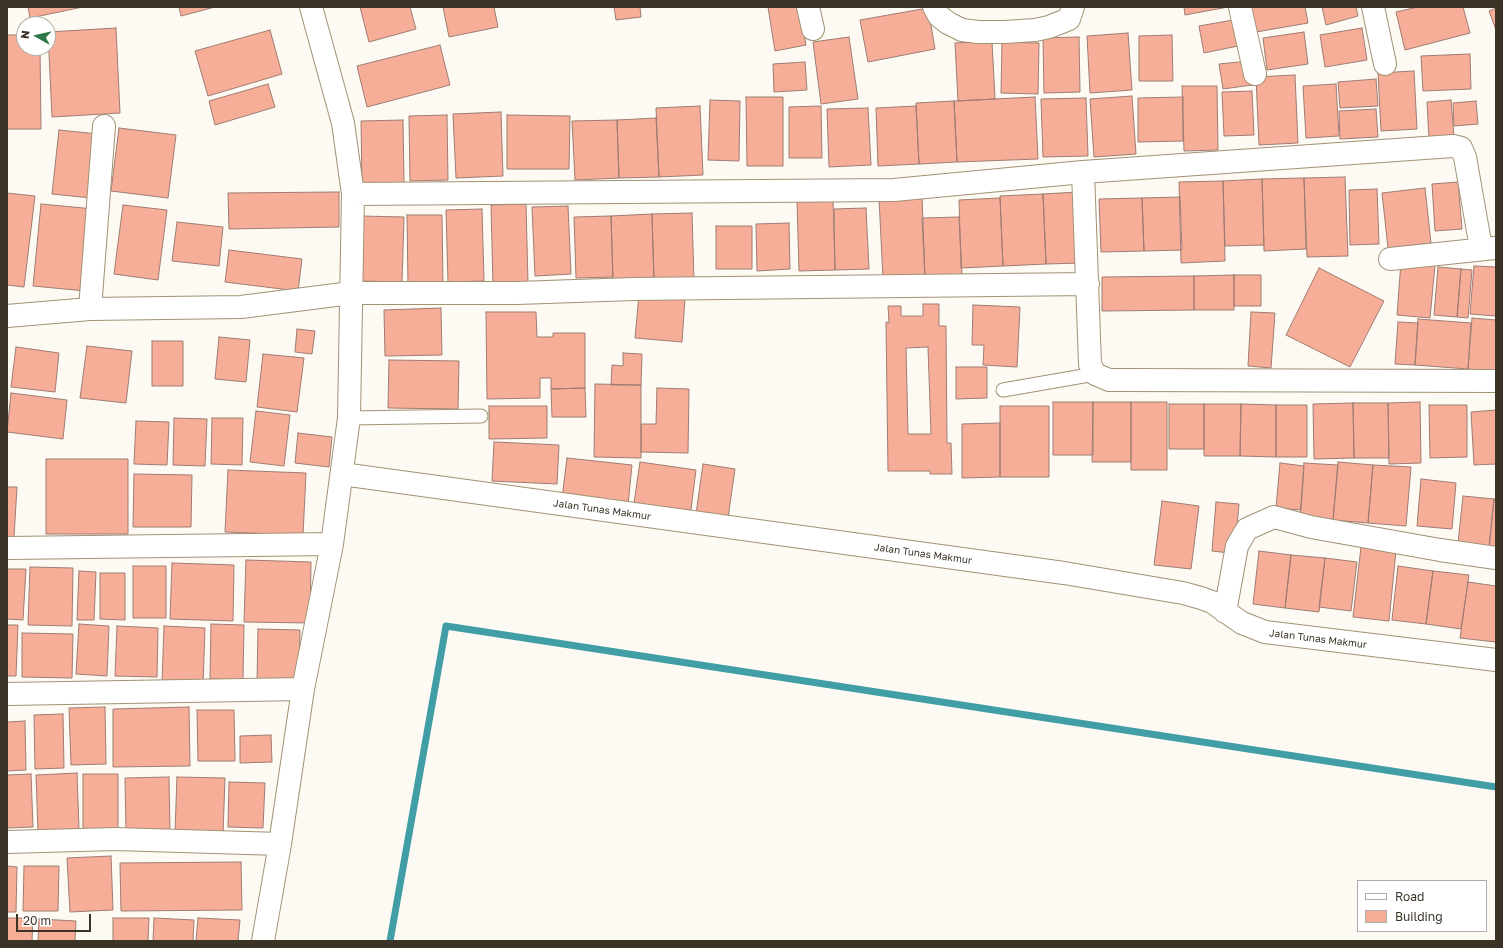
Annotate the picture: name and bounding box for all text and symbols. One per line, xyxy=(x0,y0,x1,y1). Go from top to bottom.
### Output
north arrow xyxy=(16,16,56,56)
text: N xyxy=(18,29,32,39)
street label: Jalan Tunas Makmur xyxy=(552,497,652,523)
street label: Jalan Tunas Makmur xyxy=(873,541,973,567)
street label: Jalan Tunas Makmur xyxy=(1268,627,1368,651)
legend xyxy=(1357,880,1487,932)
text: Road xyxy=(1395,889,1424,904)
scale bar xyxy=(18,906,93,932)
text: Building xyxy=(1395,909,1443,924)
text: 20 m xyxy=(23,913,51,928)

